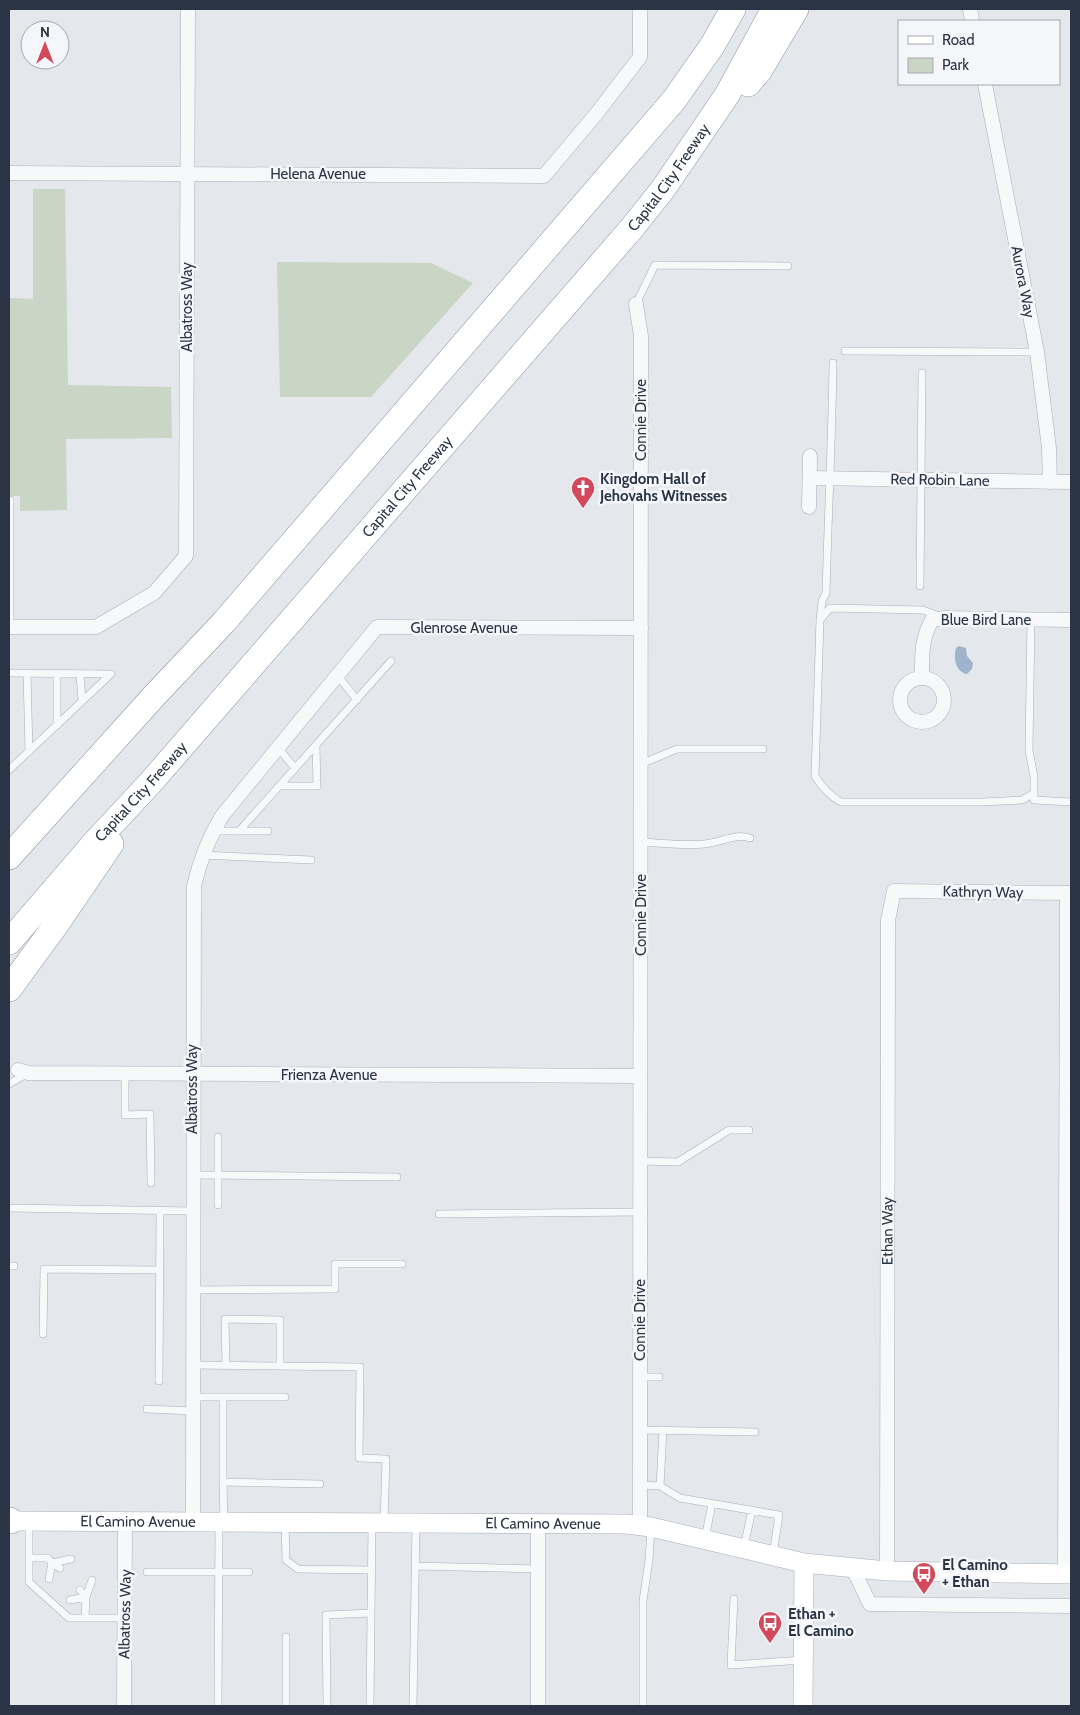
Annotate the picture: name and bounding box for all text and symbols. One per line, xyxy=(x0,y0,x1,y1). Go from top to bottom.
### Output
north arrow xyxy=(20,20,70,70)
legend xyxy=(898,20,1060,85)
text: N xyxy=(40,23,50,41)
text: Road xyxy=(942,31,975,49)
text: Park xyxy=(942,56,969,74)
street label: Capital City Freeway xyxy=(624,120,714,235)
street label: Helena Avenue xyxy=(270,165,366,183)
street label: Aurora Way xyxy=(1007,244,1039,320)
street label: Albatross Way xyxy=(178,262,196,352)
street label: Connie Drive xyxy=(632,379,650,461)
street label: Capital City Freeway xyxy=(358,432,457,541)
place label: Kingdom Hall of Jehovahs Witnesses xyxy=(599,470,727,505)
street label: Red Robin Lane xyxy=(890,470,990,490)
church icon: Kingdom Hall of Jehovahs Witnesses xyxy=(570,475,596,509)
street label: Blue Bird Lane xyxy=(941,611,1032,629)
street label: Glenrose Avenue xyxy=(410,619,518,637)
street label: Capital City Freeway xyxy=(91,738,191,845)
street label: Connie Drive xyxy=(632,874,650,956)
street label: Kathryn Way xyxy=(942,882,1024,902)
street label: Albatross Way xyxy=(183,1044,201,1134)
street label: Frienza Avenue xyxy=(281,1066,377,1084)
street label: Ethan Way xyxy=(878,1196,897,1265)
street label: Connie Drive xyxy=(631,1279,649,1361)
street label: El Camino Avenue xyxy=(80,1512,196,1531)
street label: El Camino Avenue xyxy=(485,1514,601,1533)
place label: El Camino + Ethan xyxy=(942,1556,1008,1591)
bus stop icon: El Camino + Ethan xyxy=(911,1561,937,1595)
street label: Albatross Way xyxy=(115,1569,135,1659)
place label: Ethan + El Camino xyxy=(788,1605,854,1640)
bus stop icon: Ethan + El Camino xyxy=(757,1610,783,1644)

